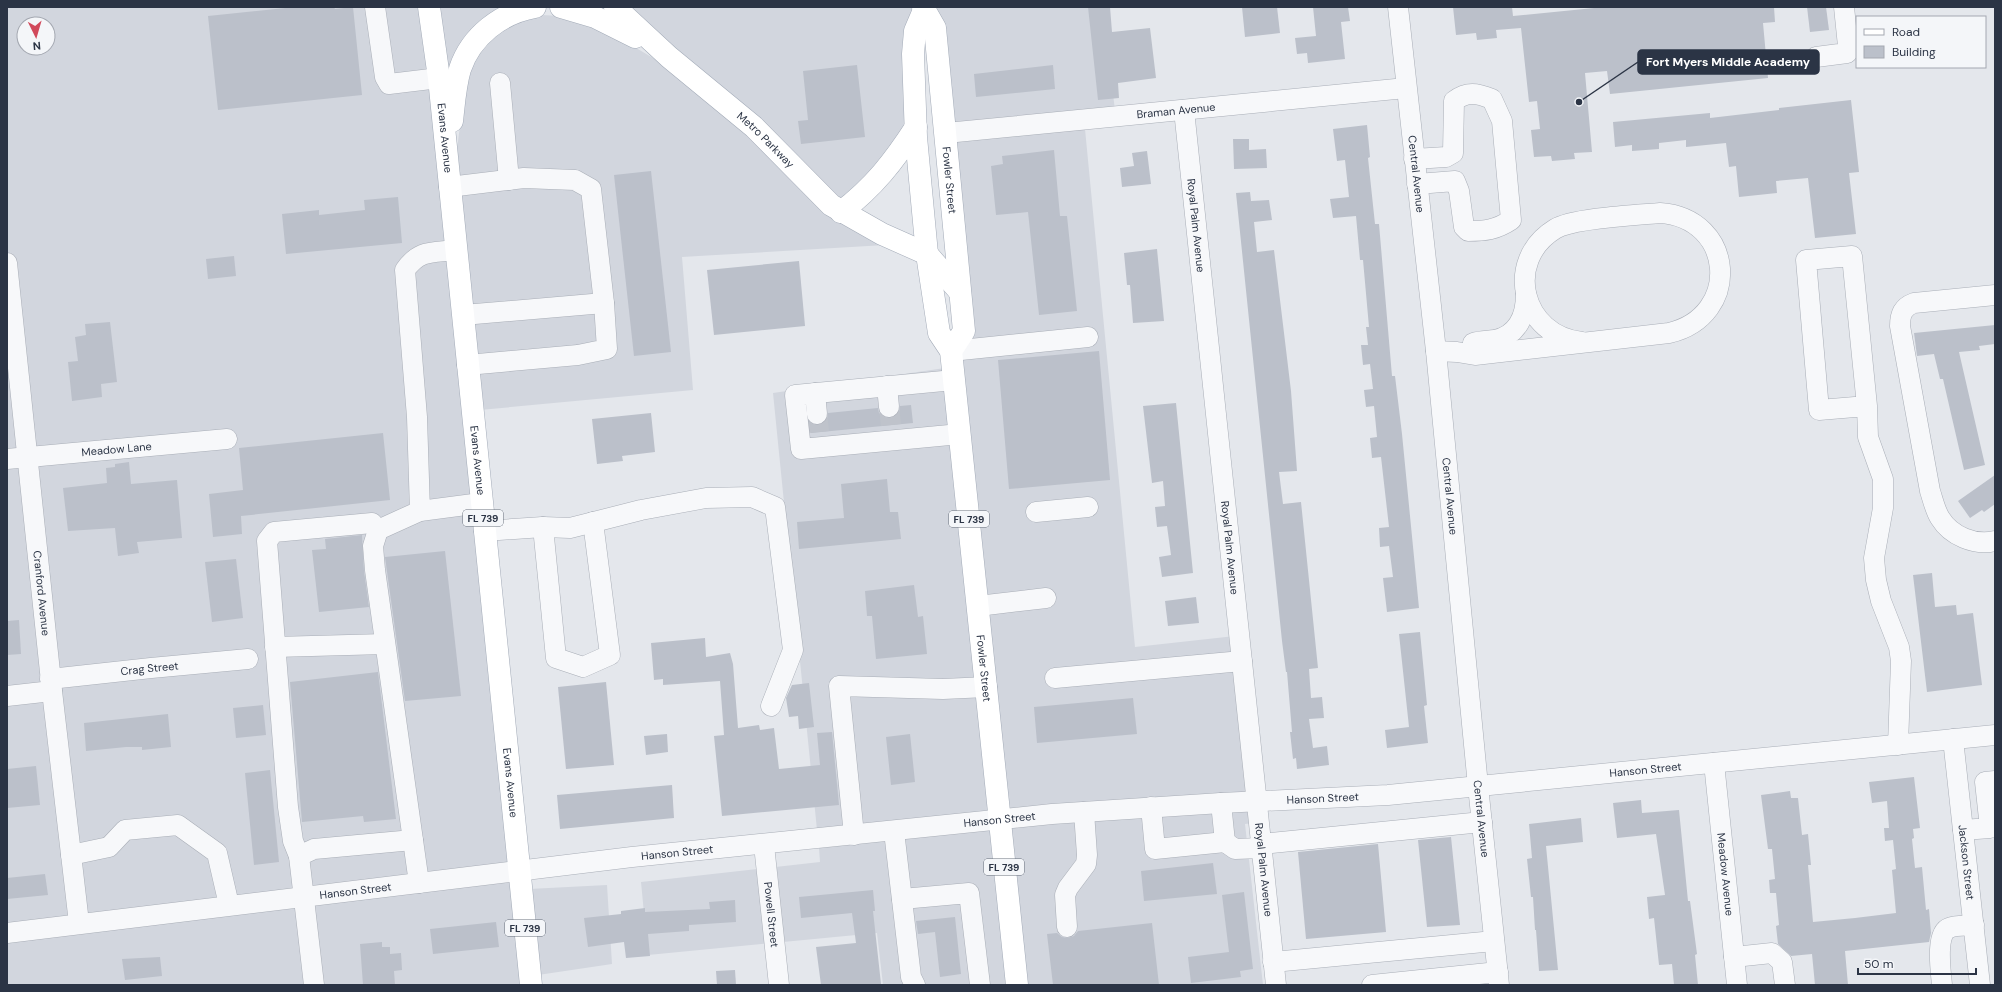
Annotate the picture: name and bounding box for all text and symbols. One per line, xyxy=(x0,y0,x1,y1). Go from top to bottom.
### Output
north arrow xyxy=(16,16,56,56)
legend xyxy=(1856,16,1986,68)
text: Road xyxy=(1892,24,1920,40)
text: N xyxy=(32,39,41,53)
text: Building xyxy=(1892,44,1936,60)
callout: Fort Myers Middle Academy xyxy=(1638,50,1819,74)
text: Fort Myers Middle Academy xyxy=(1646,54,1811,70)
street label: Braman Avenue xyxy=(1136,100,1216,121)
street label: Evans Avenue xyxy=(435,102,456,173)
street label: Metro Parkway xyxy=(734,109,797,171)
street label: Central Avenue xyxy=(1405,135,1428,213)
street label: Fowler Street xyxy=(939,146,960,214)
street label: Royal Palm Avenue xyxy=(1184,178,1208,273)
street label: Evans Avenue xyxy=(467,425,488,496)
street label: Meadow Lane xyxy=(81,439,152,459)
street label: Central Avenue xyxy=(1439,457,1461,536)
street label: Royal Palm Avenue xyxy=(1218,500,1242,595)
road number: FL 739 xyxy=(463,510,503,526)
road number: FL 739 xyxy=(949,511,989,527)
street label: Cranford Avenue xyxy=(30,550,53,636)
street label: Fowler Street xyxy=(974,634,994,702)
street label: Crag Street xyxy=(120,658,179,678)
street label: Evans Avenue xyxy=(500,747,521,818)
street label: Hanson Street xyxy=(1609,759,1682,780)
street label: Central Avenue xyxy=(1470,779,1492,858)
street label: Hanson Street xyxy=(1286,789,1359,807)
street label: Hanson Street xyxy=(963,809,1036,830)
street label: Royal Palm Avenue xyxy=(1252,822,1276,917)
street label: Jackson Street xyxy=(1955,824,1978,901)
street label: Meadow Avenue xyxy=(1714,832,1737,917)
street label: Hanson Street xyxy=(640,842,714,863)
road number: FL 739 xyxy=(984,859,1024,875)
street label: Hanson Street xyxy=(319,879,392,902)
street label: Powell Street xyxy=(761,881,782,948)
road number: FL 739 xyxy=(505,920,545,936)
scale bar xyxy=(1858,950,1976,976)
text: 50 m xyxy=(1864,956,1893,972)

